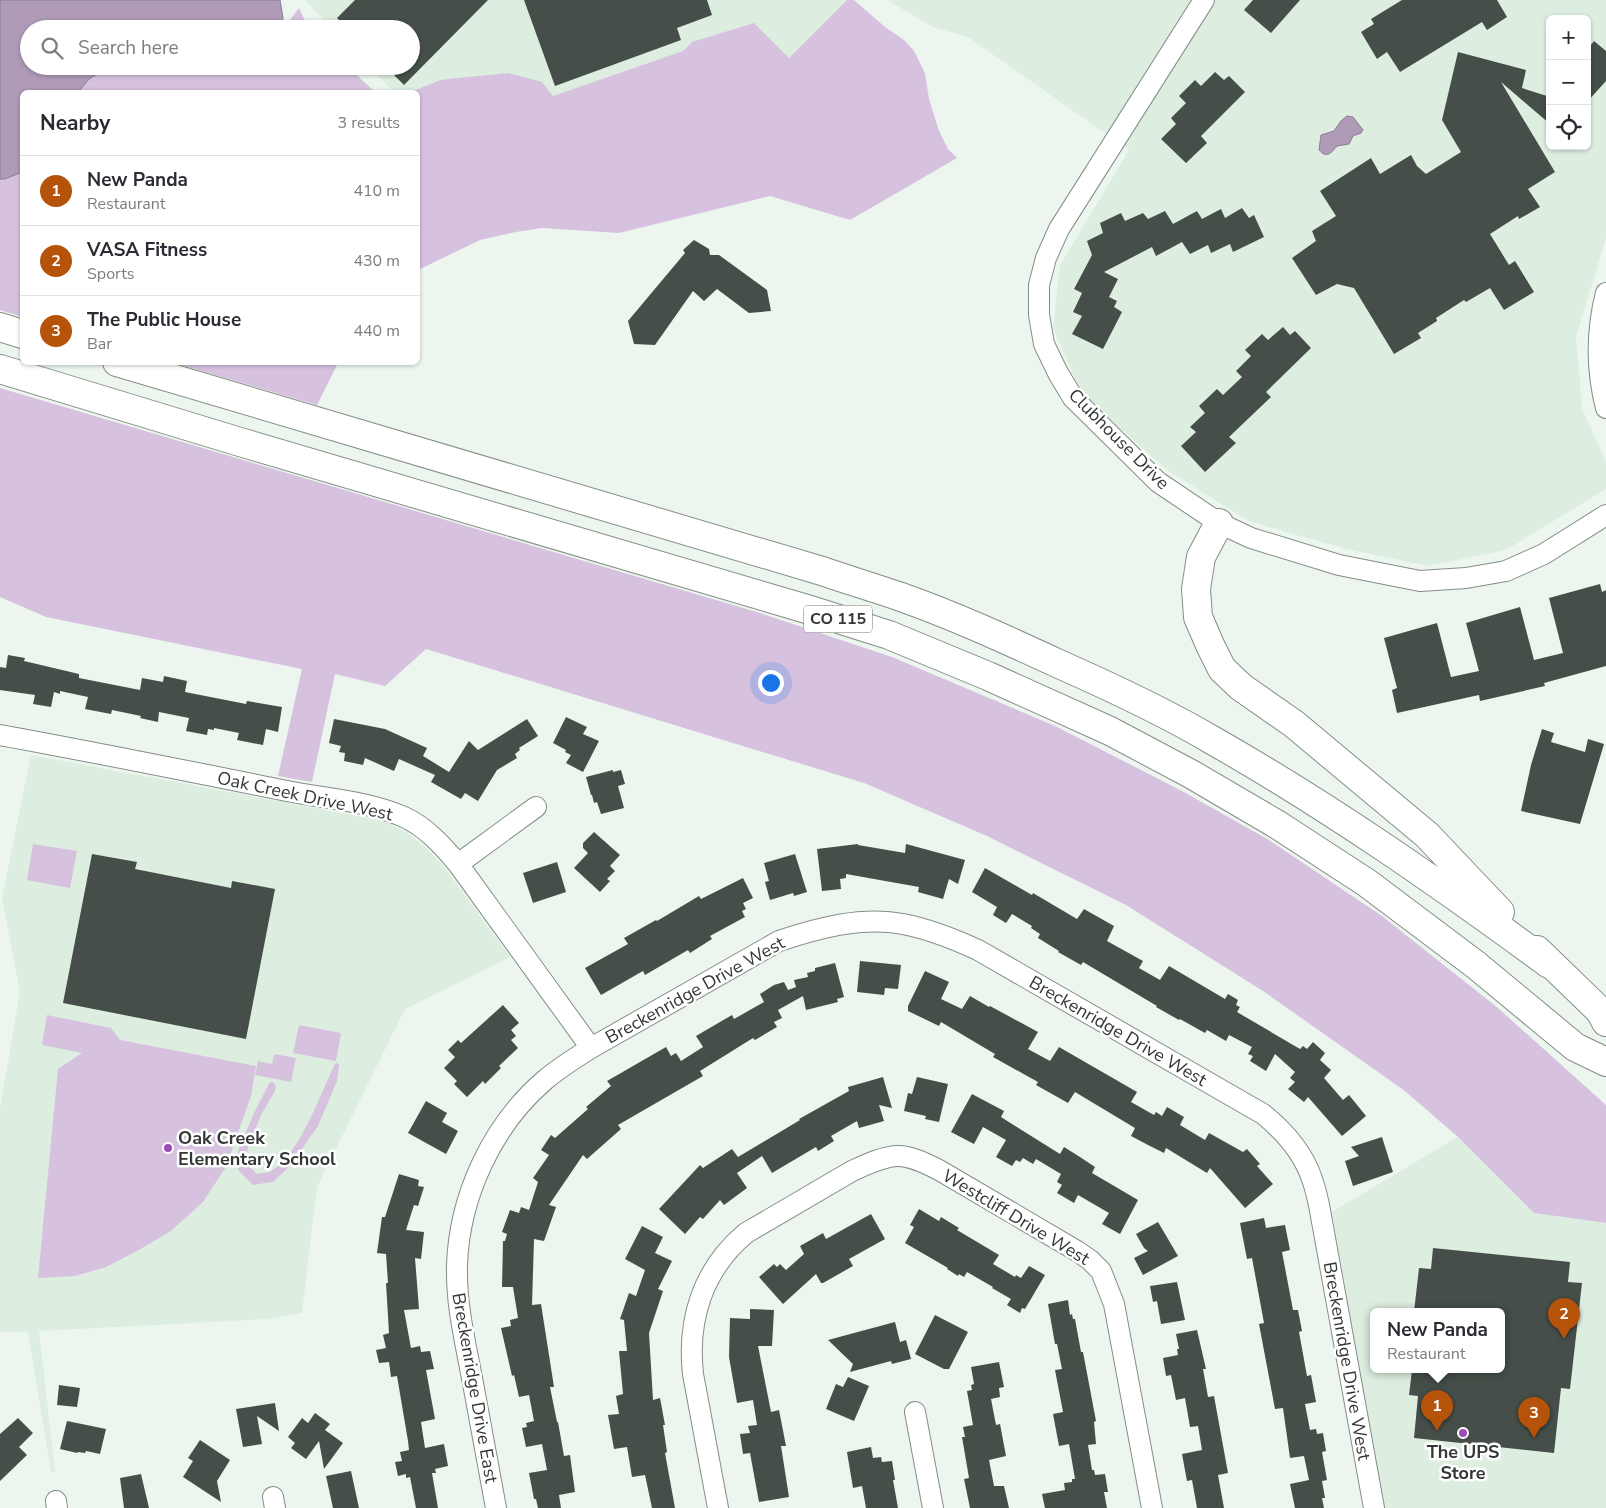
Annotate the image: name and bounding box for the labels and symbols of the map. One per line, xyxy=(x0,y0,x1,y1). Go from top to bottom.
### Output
street label: Clubhouse Drive xyxy=(1063,383,1175,495)
road number: CO 115 xyxy=(804,606,872,632)
your location xyxy=(758,670,784,696)
street label: Oak Creek Drive West xyxy=(215,766,396,826)
street label: Breckenridge Drive West xyxy=(601,930,789,1049)
street label: Breckenridge Drive West xyxy=(1025,970,1212,1092)
place label: Oak Creek Elementary School xyxy=(178,1126,336,1171)
marker: Oak Creek Elementary School xyxy=(162,1142,174,1154)
street label: Westcliff Drive West xyxy=(938,1164,1095,1271)
street label: Breckenridge Drive West xyxy=(1318,1260,1376,1463)
street label: Breckenridge Drive East xyxy=(446,1291,504,1486)
pin: 2 xyxy=(1548,1298,1580,1339)
pin: 1 xyxy=(1421,1390,1453,1431)
pin: 3 xyxy=(1518,1397,1550,1438)
marker: The UPS Store xyxy=(1457,1427,1469,1439)
place label: The UPS Store xyxy=(1427,1440,1499,1485)

